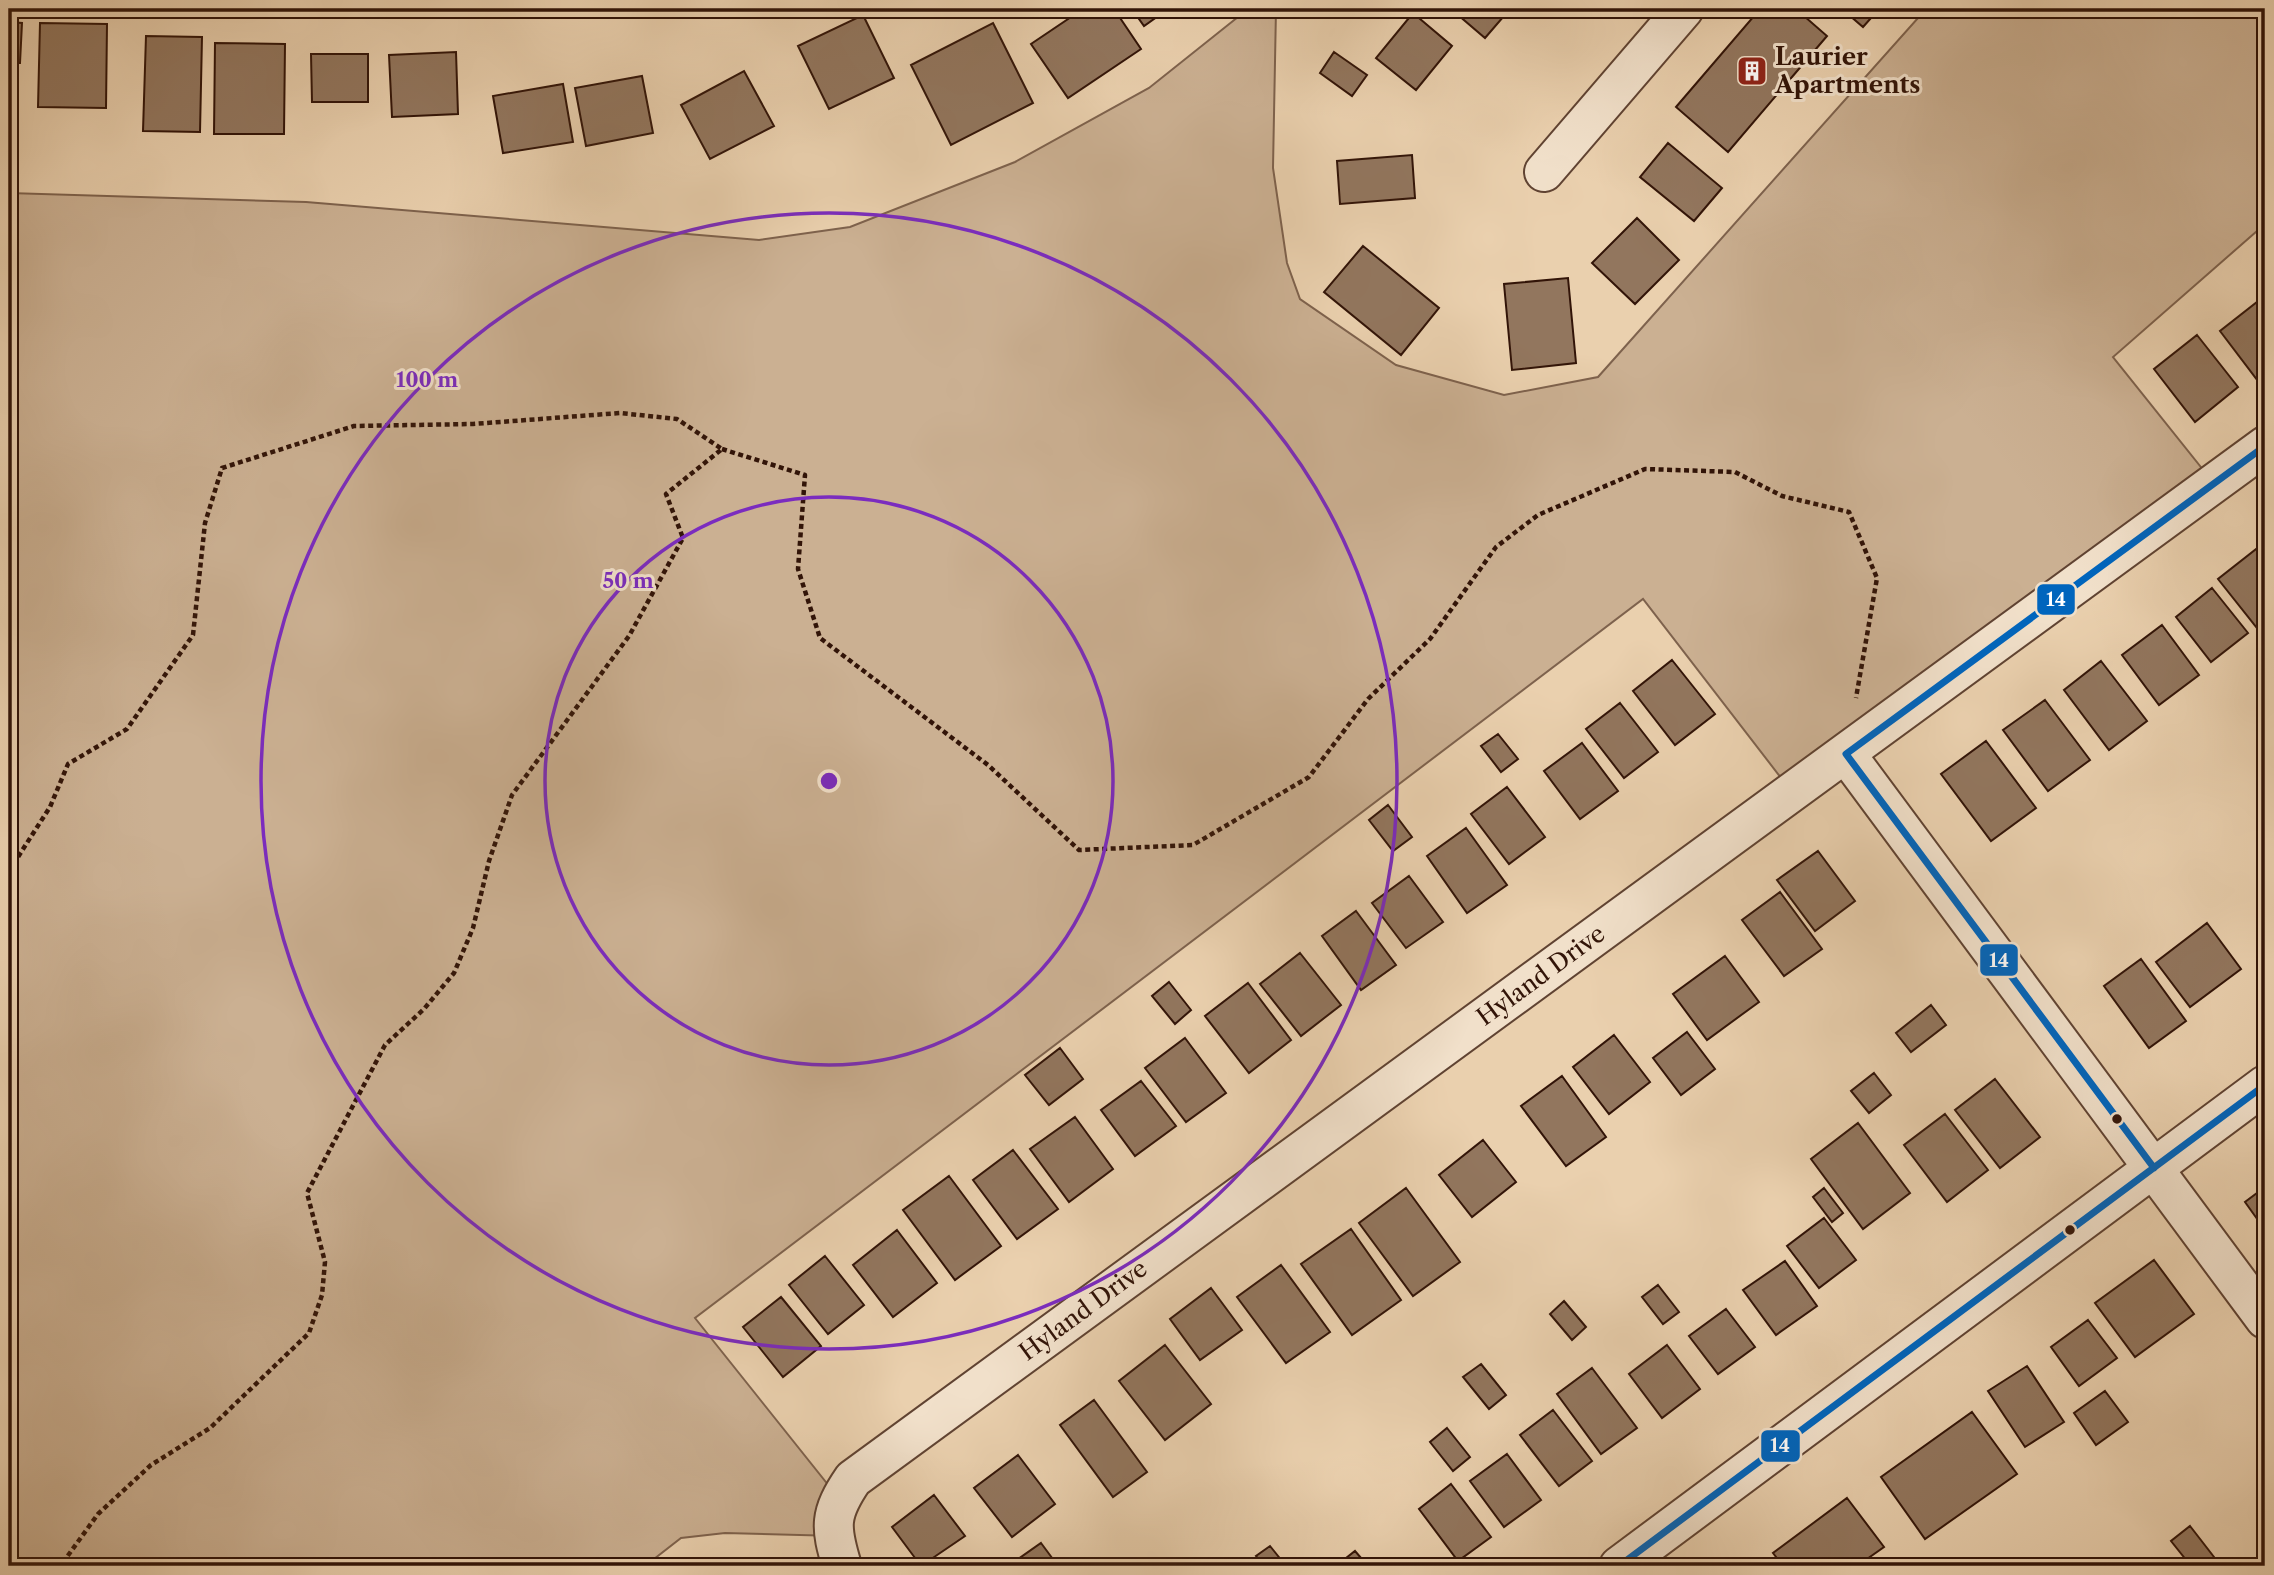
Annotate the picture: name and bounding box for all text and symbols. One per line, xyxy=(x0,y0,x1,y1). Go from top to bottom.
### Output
place label: Laurier Apartments xyxy=(1774,42,1920,99)
building icon: Laurier Apartments xyxy=(1735,54,1769,88)
text: 100 m xyxy=(396,367,458,392)
text: 50 m xyxy=(602,568,654,593)
line badge: 14 xyxy=(2036,583,2076,616)
text: 14 xyxy=(2046,588,2066,611)
centre of rings xyxy=(817,769,841,793)
street label: Hyland Drive xyxy=(1471,919,1610,1032)
line badge: 14 xyxy=(1979,943,2019,977)
text: 14 xyxy=(1989,949,2009,972)
unlabelled marker xyxy=(2110,1112,2124,1126)
unlabelled marker xyxy=(2063,1223,2077,1237)
street label: Hyland Drive xyxy=(1013,1254,1153,1366)
line badge: 14 xyxy=(1760,1429,1801,1463)
text: 14 xyxy=(1770,1434,1790,1457)

